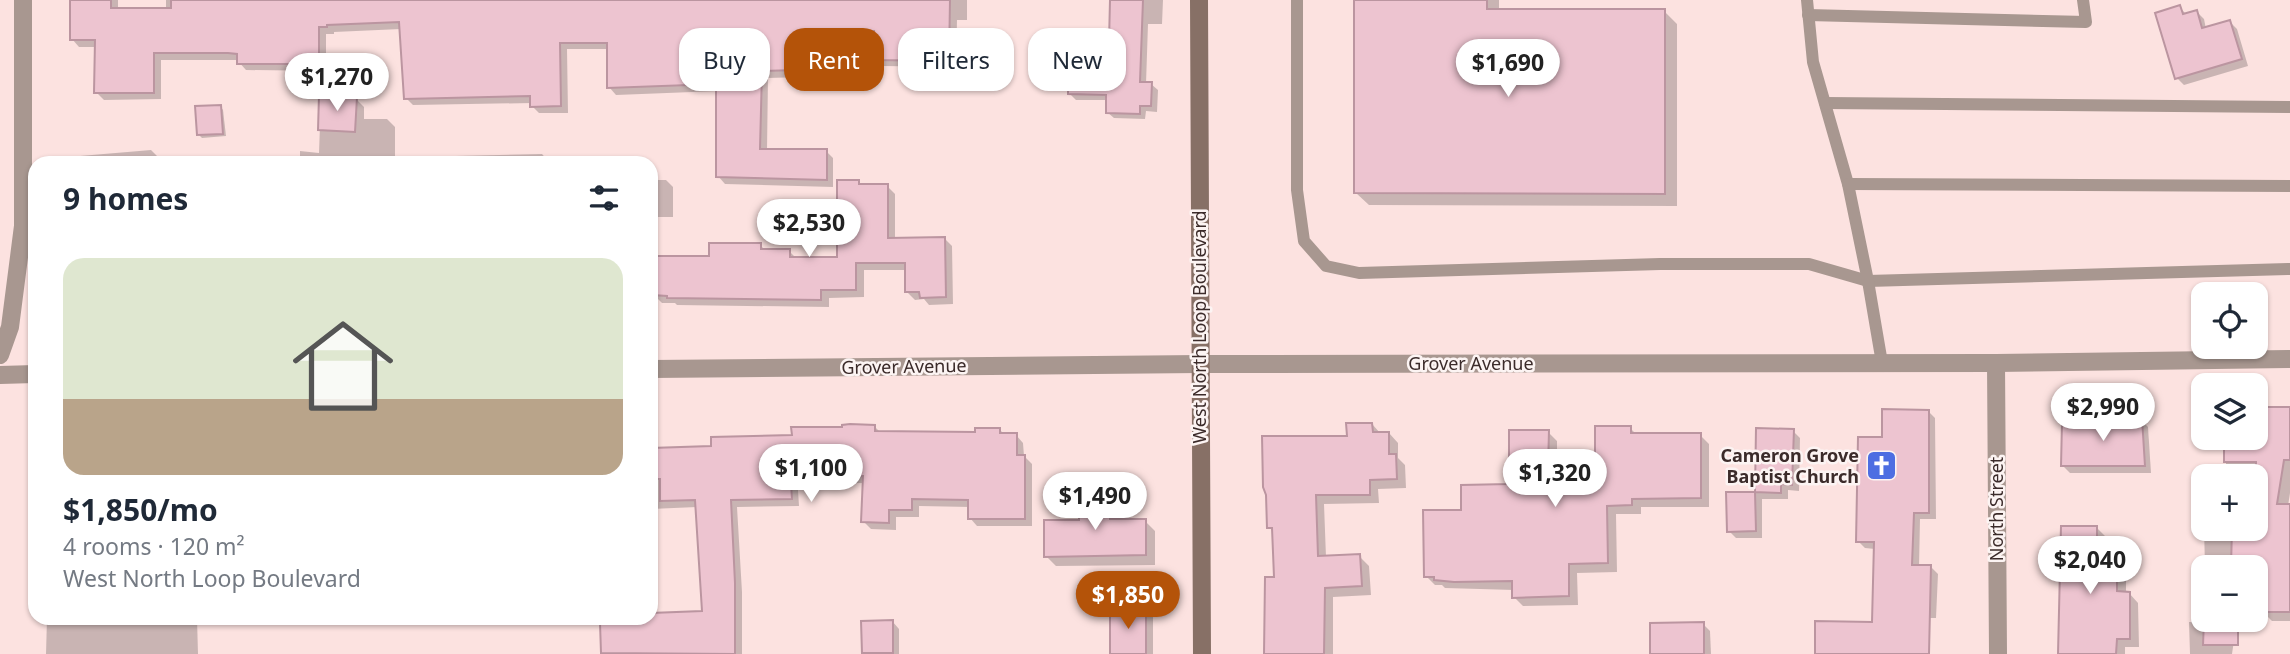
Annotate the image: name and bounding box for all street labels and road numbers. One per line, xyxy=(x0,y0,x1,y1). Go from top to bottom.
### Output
street label: West North Loop Boulevard xyxy=(1187,210,1211,444)
street label: Grover Avenue xyxy=(1408,351,1534,375)
street label: Grover Avenue xyxy=(841,353,967,379)
street label: North Street xyxy=(1984,456,2008,561)

